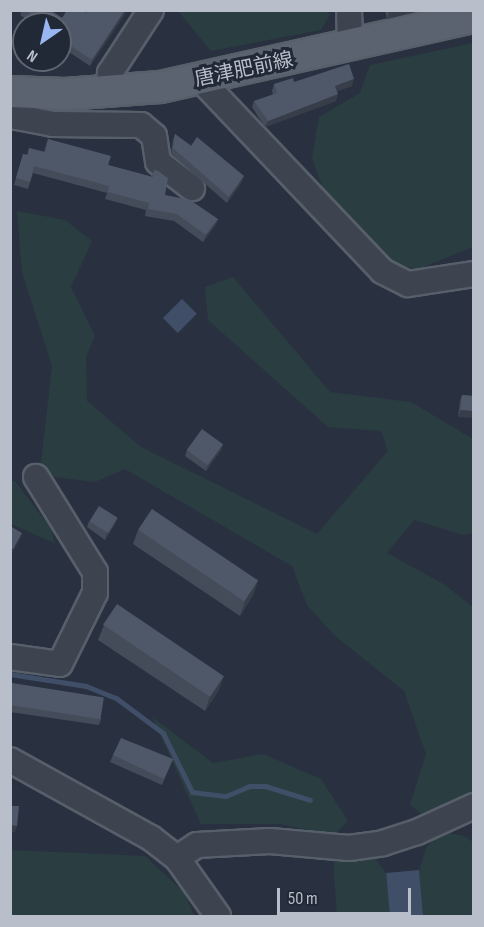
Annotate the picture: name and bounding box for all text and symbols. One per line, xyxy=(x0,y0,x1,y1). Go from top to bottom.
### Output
north arrow xyxy=(12,12,72,72)
text: N xyxy=(24,45,42,66)
street label: 唐津肥前線 xyxy=(193,48,295,92)
scale bar xyxy=(280,876,414,914)
text: 50 m xyxy=(288,888,318,909)

